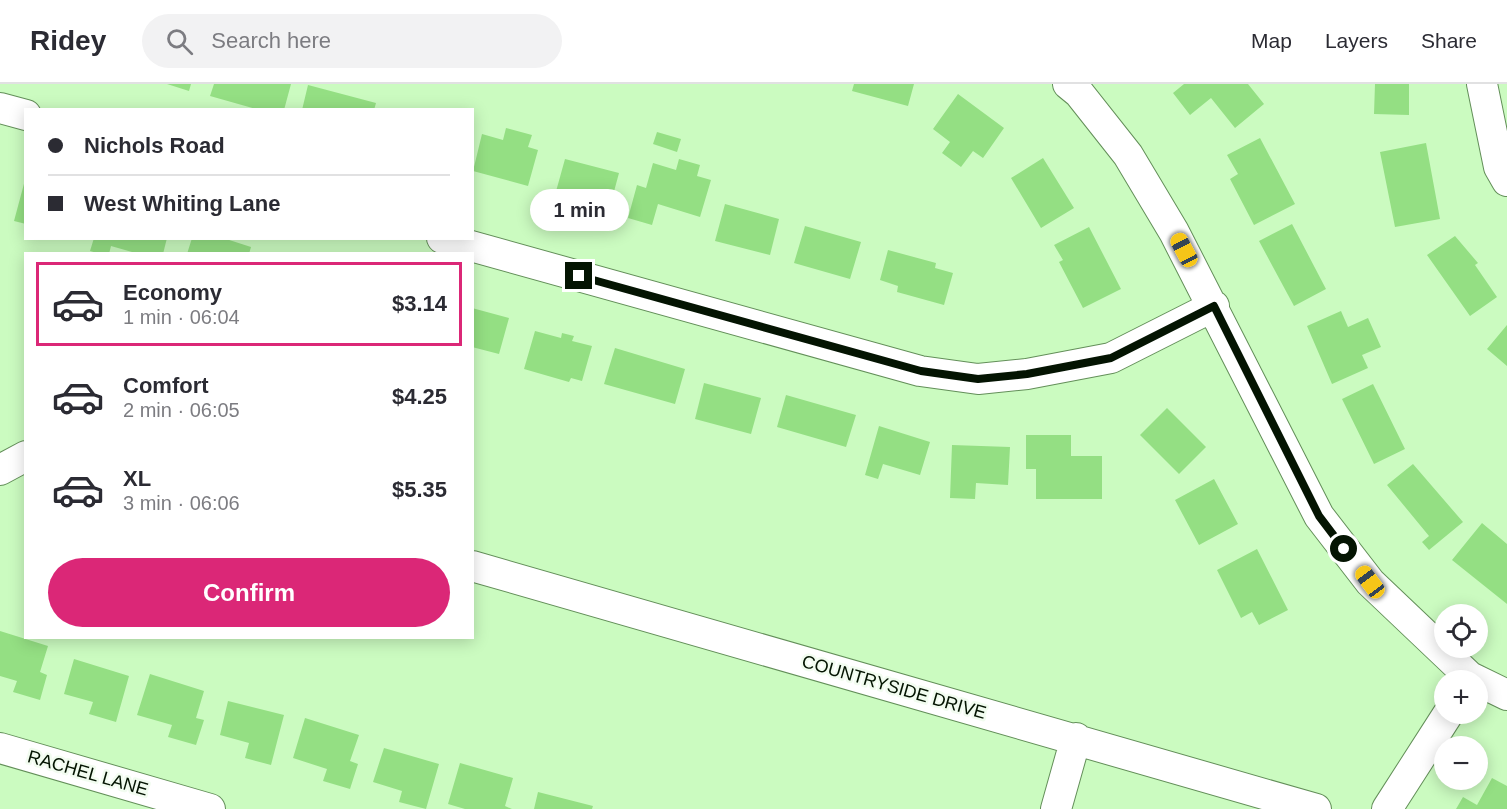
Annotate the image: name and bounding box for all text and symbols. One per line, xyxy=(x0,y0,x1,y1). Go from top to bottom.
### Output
search box xyxy=(142,14,562,68)
text: Ridey xyxy=(30,25,106,56)
icon: search xyxy=(163,25,196,58)
text: Search here xyxy=(211,28,331,53)
text: Map xyxy=(1251,29,1292,52)
text: Layers xyxy=(1325,29,1388,52)
text: Share xyxy=(1421,29,1477,52)
text: Nichols Road xyxy=(84,133,225,158)
callout: 1 min xyxy=(530,189,628,231)
text: West Whiting Lane xyxy=(84,191,280,216)
text: 1 min xyxy=(553,199,606,221)
car xyxy=(1168,230,1200,270)
route end xyxy=(565,262,592,289)
icon: car xyxy=(51,277,105,331)
text: Economy xyxy=(123,280,222,305)
text: $3.14 xyxy=(392,291,447,316)
text: 1 min · 06:04 xyxy=(123,306,240,328)
icon: car xyxy=(51,370,105,424)
text: Comfort xyxy=(123,373,209,398)
text: $4.25 xyxy=(392,384,447,409)
text: 2 min · 06:05 xyxy=(123,399,240,421)
icon: car xyxy=(51,463,105,517)
text: XL xyxy=(123,466,151,491)
text: $5.35 xyxy=(392,477,447,502)
text: 3 min · 06:06 xyxy=(123,492,240,514)
route start xyxy=(1330,535,1357,562)
button: Confirm xyxy=(48,558,450,627)
car xyxy=(1352,562,1388,602)
map controls xyxy=(1434,604,1488,790)
button: locate xyxy=(1434,604,1488,658)
street label: COUNTRYSIDE DRIVE xyxy=(800,651,988,723)
button: + xyxy=(1434,670,1488,724)
button: − xyxy=(1434,736,1488,790)
street label: RACHEL LANE xyxy=(25,746,151,800)

